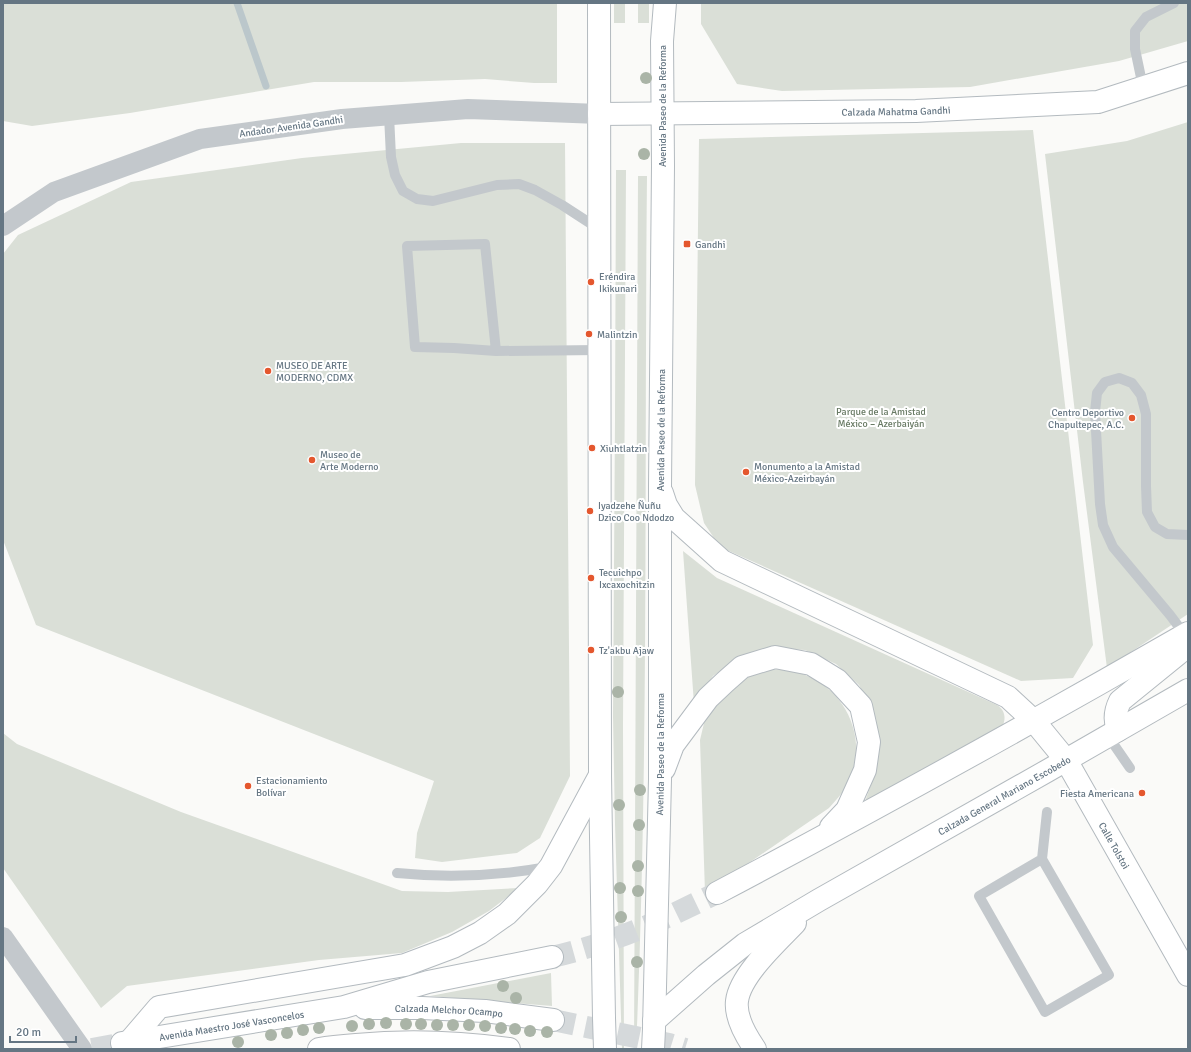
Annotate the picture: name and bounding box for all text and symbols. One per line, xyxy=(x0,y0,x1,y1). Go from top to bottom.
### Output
street label: Avenida Paseo de la Reforma xyxy=(657,45,669,167)
street label: Calzada Mahatma Gandhi xyxy=(841,104,951,119)
street label: Andador Avenida Gandhi xyxy=(238,114,344,140)
marker: Gandhi xyxy=(682,239,692,249)
place label: Gandhi xyxy=(695,239,725,251)
place label: Eréndira Ikikunari xyxy=(599,271,637,295)
marker: Eréndira Ikikunari xyxy=(586,277,596,287)
marker: Malintzin xyxy=(584,329,594,339)
place label: Malintzin xyxy=(597,329,637,341)
place label: MUSEO DE ARTE MODERNO, CDMX xyxy=(276,360,353,384)
marker: MUSEO DE ARTE MODERNO, CDMX xyxy=(263,366,273,376)
street label: Avenida Paseo de la Reforma xyxy=(655,369,668,491)
park label: Parque de la Amistad México – Azerbaiyán xyxy=(836,406,926,430)
place label: Centro Deportivo Chapultepec, A.C. xyxy=(1048,407,1124,431)
marker: Centro Deportivo Chapultepec, A.C. xyxy=(1127,413,1137,423)
marker: Xiuhtlatzin xyxy=(587,443,597,453)
place label: Xiuhtlatzin xyxy=(600,443,647,455)
place label: Museo de Arte Moderno xyxy=(320,449,379,473)
marker: Museo de Arte Moderno xyxy=(307,455,317,465)
place label: Monumento a la Amistad México-Azeirbayán xyxy=(754,461,860,485)
marker: Monumento a la Amistad México-Azeirbayán xyxy=(741,467,751,477)
place label: Iyadzehe Ñuñu Dzico Coo Ndodzo xyxy=(598,500,674,524)
marker: Iyadzehe Ñuñu Dzico Coo Ndodzo xyxy=(585,506,595,516)
place label: Tecuichpo Ixcaxochitzin xyxy=(599,567,655,591)
marker: Tecuichpo Ixcaxochitzin xyxy=(586,573,596,583)
marker: Tz'akbu Ajaw xyxy=(586,645,596,655)
place label: Tz'akbu Ajaw xyxy=(599,645,655,657)
street label: Avenida Paseo de la Reforma xyxy=(654,693,667,815)
street label: Calzada General Mariano Escobedo xyxy=(936,754,1073,838)
place label: Estacionamiento Bolívar xyxy=(256,775,328,799)
marker: Estacionamiento Bolívar xyxy=(243,781,253,791)
place label: Fiesta Americana xyxy=(1060,788,1134,800)
marker: Fiesta Americana xyxy=(1137,788,1147,798)
street label: Calle Tolstoi xyxy=(1096,820,1132,871)
street label: Calzada Melchor Ocampo xyxy=(395,1003,504,1020)
street label: Avenida Maestro José Vasconcelos xyxy=(158,1008,306,1044)
scale bar xyxy=(10,1018,76,1044)
text: 20 m xyxy=(16,1025,41,1040)

